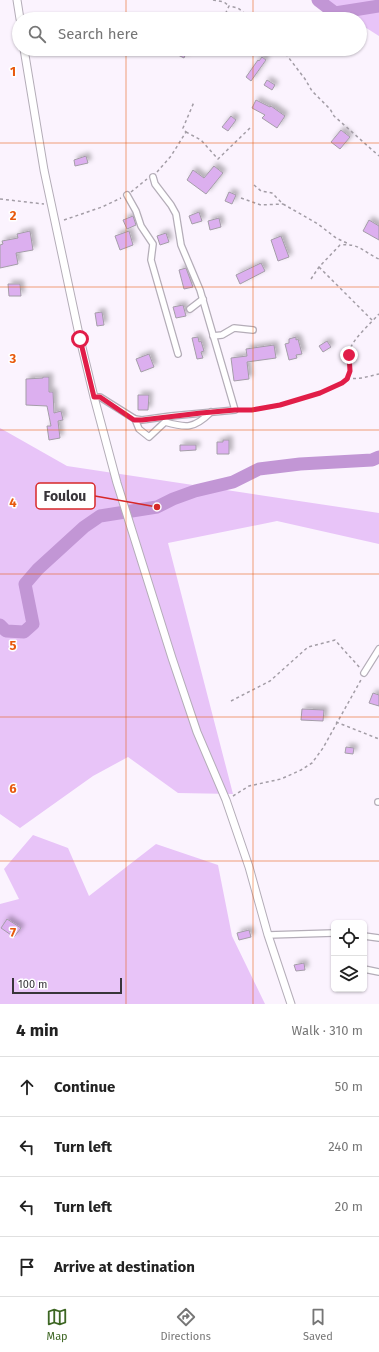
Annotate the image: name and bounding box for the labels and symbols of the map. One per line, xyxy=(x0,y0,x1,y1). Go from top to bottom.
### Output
text: 1 xyxy=(10,64,16,79)
text: 2 xyxy=(10,208,17,223)
route start xyxy=(71,330,89,348)
route end xyxy=(340,346,358,364)
text: 3 xyxy=(9,351,17,366)
callout: Foulou xyxy=(36,483,95,509)
text: Foulou xyxy=(44,488,86,505)
text: 4 xyxy=(9,495,17,510)
text: 5 xyxy=(10,638,17,653)
text: 6 xyxy=(9,781,17,796)
text: 7 xyxy=(10,925,16,940)
scale bar xyxy=(12,976,122,995)

